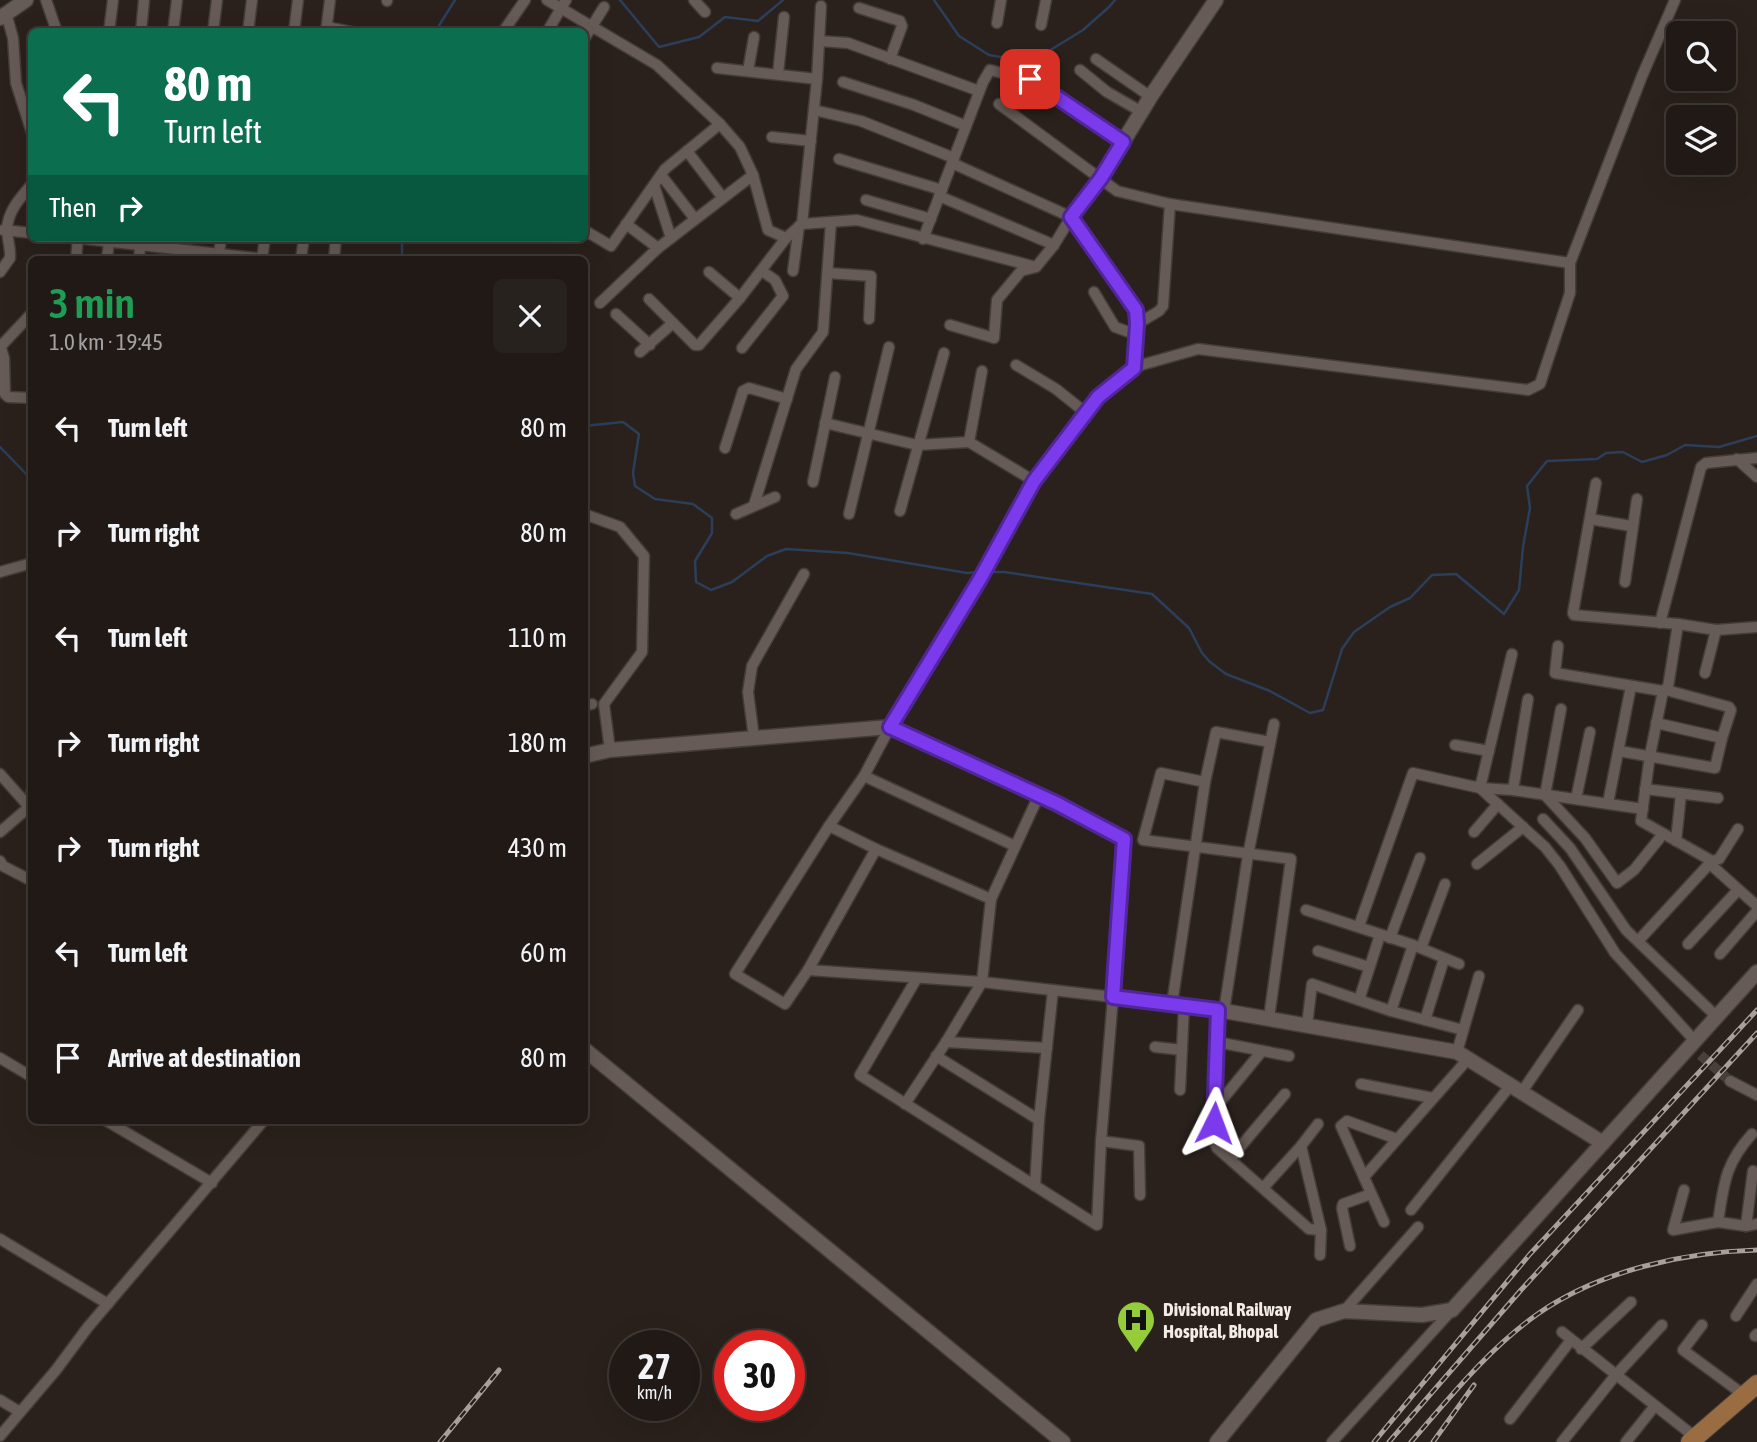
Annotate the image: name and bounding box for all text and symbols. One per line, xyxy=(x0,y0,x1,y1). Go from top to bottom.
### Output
map controls xyxy=(1666,21,1736,175)
button: search xyxy=(1666,21,1736,91)
pin xyxy=(1000,49,1060,109)
text: 80 m xyxy=(164,55,252,111)
icon: left xyxy=(49,56,140,147)
icon: arrive xyxy=(1011,60,1049,98)
button: layers xyxy=(1666,105,1736,175)
text: Turn left xyxy=(164,113,262,150)
icon: right xyxy=(111,189,149,227)
text: Then xyxy=(49,193,97,223)
text: 3 min xyxy=(49,279,135,327)
button: close xyxy=(493,279,567,353)
text: 1.0 km · 19:45 xyxy=(49,329,163,355)
icon: left xyxy=(49,409,87,447)
text: Turn left xyxy=(108,413,188,443)
text: 80 m xyxy=(520,413,567,443)
icon: right xyxy=(49,514,87,552)
text: Turn right xyxy=(108,518,199,548)
text: 80 m xyxy=(520,518,567,548)
icon: left xyxy=(49,619,87,657)
text: Turn left xyxy=(108,623,188,653)
text: 110 m xyxy=(508,623,567,653)
icon: right xyxy=(49,724,87,762)
text: Turn right xyxy=(108,728,199,758)
text: 180 m xyxy=(508,728,567,758)
icon: right xyxy=(49,829,87,867)
text: Turn right xyxy=(108,833,199,863)
text: 430 m xyxy=(508,833,567,863)
icon: left xyxy=(49,934,87,972)
text: Turn left xyxy=(108,938,188,968)
text: 60 m xyxy=(520,938,567,968)
icon: arrive xyxy=(49,1039,87,1077)
text: Arrive at destination xyxy=(108,1043,301,1073)
text: 80 m xyxy=(520,1043,567,1073)
position arrow xyxy=(1177,1086,1251,1160)
place label: Divisional Railway Hospital, Bhopal xyxy=(1163,1298,1291,1342)
hospital icon: Divisional Railway Hospital, Bhopal xyxy=(1115,1299,1157,1354)
speed limit sign: 30 xyxy=(714,1330,805,1421)
text: 27 xyxy=(638,1346,671,1386)
text: km/h xyxy=(637,1382,672,1403)

